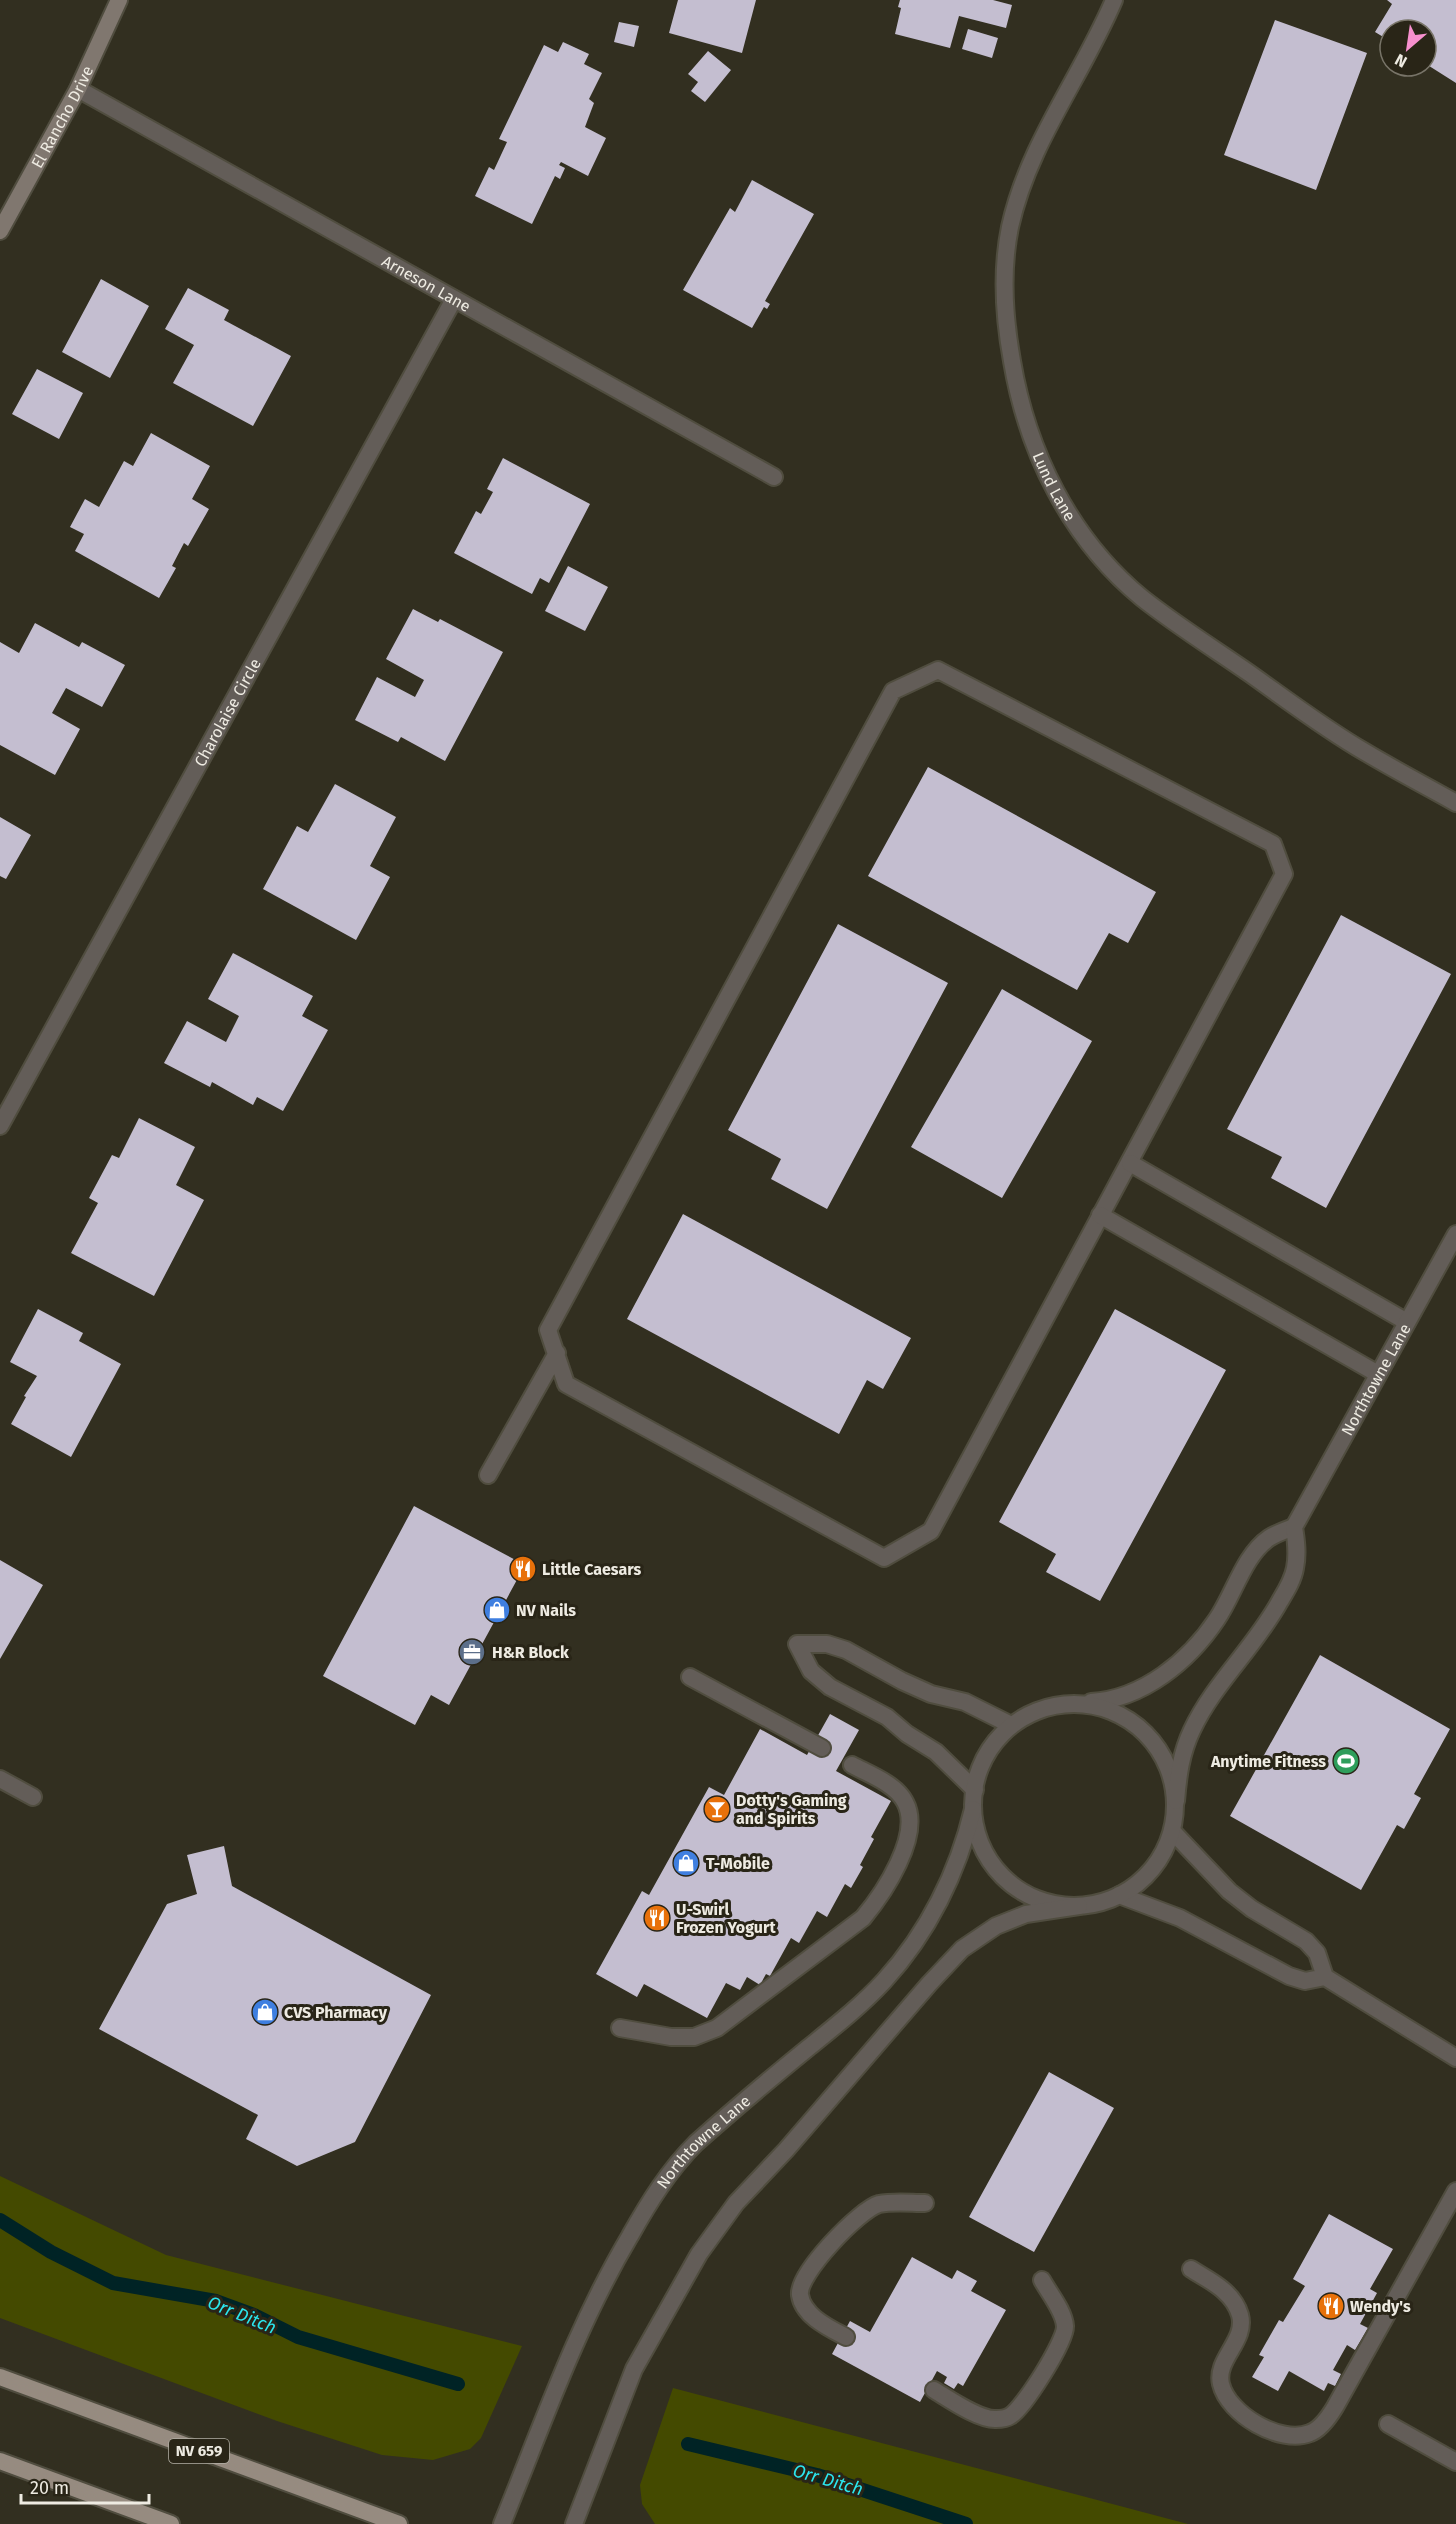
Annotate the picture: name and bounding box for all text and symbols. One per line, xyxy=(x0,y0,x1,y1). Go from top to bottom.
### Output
north arrow xyxy=(1378,18,1438,78)
text: N xyxy=(1392,50,1410,72)
street label: El Rancho Drive xyxy=(27,63,97,171)
street label: Arneson Lane xyxy=(379,251,474,316)
street label: Lund Lane xyxy=(1029,449,1080,524)
street label: Charolaise Circle xyxy=(190,655,264,770)
street label: Northtowne Lane xyxy=(1337,1320,1414,1439)
restaurant icon: Little Caesars xyxy=(508,1554,538,1584)
place label: Little Caesars xyxy=(542,1560,641,1579)
shop icon: NV Nails xyxy=(482,1595,512,1625)
place label: NV Nails xyxy=(516,1601,576,1620)
office icon: H&R Block xyxy=(457,1637,487,1667)
place label: H&R Block xyxy=(492,1643,569,1662)
sports icon: Anytime Fitness xyxy=(1331,1746,1361,1776)
place label: Anytime Fitness xyxy=(1210,1752,1326,1771)
place label: Dotty's Gaming and Spirits xyxy=(736,1791,847,1828)
bar icon: Dotty's Gaming and Spirits xyxy=(702,1794,732,1824)
shop icon: T-Mobile xyxy=(671,1848,701,1878)
place label: T-Mobile xyxy=(706,1854,770,1873)
place label: U-Swirl Frozen Yogurt xyxy=(676,1900,776,1937)
restaurant icon: U-Swirl Frozen Yogurt xyxy=(642,1903,672,1933)
shop icon: CVS Pharmacy xyxy=(250,1997,280,2027)
place label: CVS Pharmacy xyxy=(284,2003,388,2022)
street label: Northtowne Lane xyxy=(652,2091,754,2192)
water label: Orr Ditch xyxy=(204,2291,280,2339)
restaurant icon: Wendy's xyxy=(1316,2291,1346,2321)
place label: Wendy's xyxy=(1350,2297,1411,2316)
road number: NV 659 xyxy=(169,2439,229,2463)
water label: Orr Ditch xyxy=(790,2459,866,2501)
scale bar xyxy=(21,2467,148,2505)
text: 20 m xyxy=(30,2477,69,2499)

